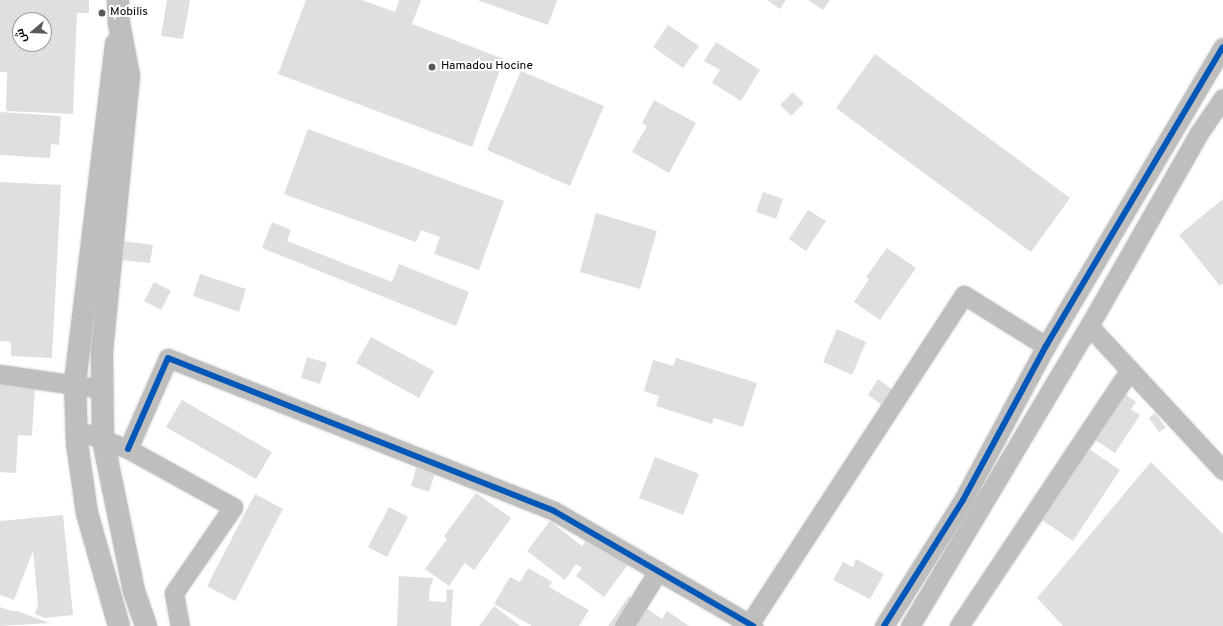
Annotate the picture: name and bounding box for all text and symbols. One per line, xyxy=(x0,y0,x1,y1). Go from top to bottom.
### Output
place label: Mobilis xyxy=(110,6,148,20)
marker: Mobilis xyxy=(97,8,107,18)
north arrow xyxy=(12,12,52,52)
text: ش xyxy=(13,27,31,45)
place label: Hamadou Hocine xyxy=(441,60,533,74)
marker: Hamadou Hocine xyxy=(426,61,438,73)

